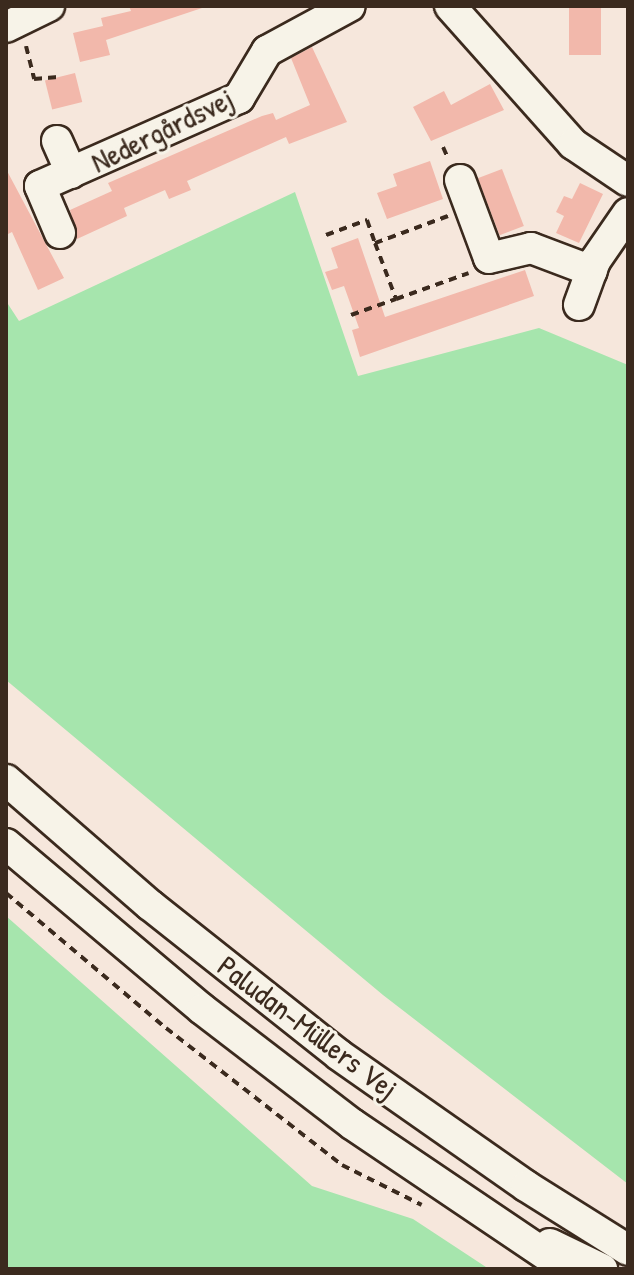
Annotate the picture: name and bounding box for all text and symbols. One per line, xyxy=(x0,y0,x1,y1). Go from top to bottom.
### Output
street label: Nedergårdsvej xyxy=(85,80,239,180)
street label: Paludan-Müllers Vej xyxy=(211,948,405,1106)

